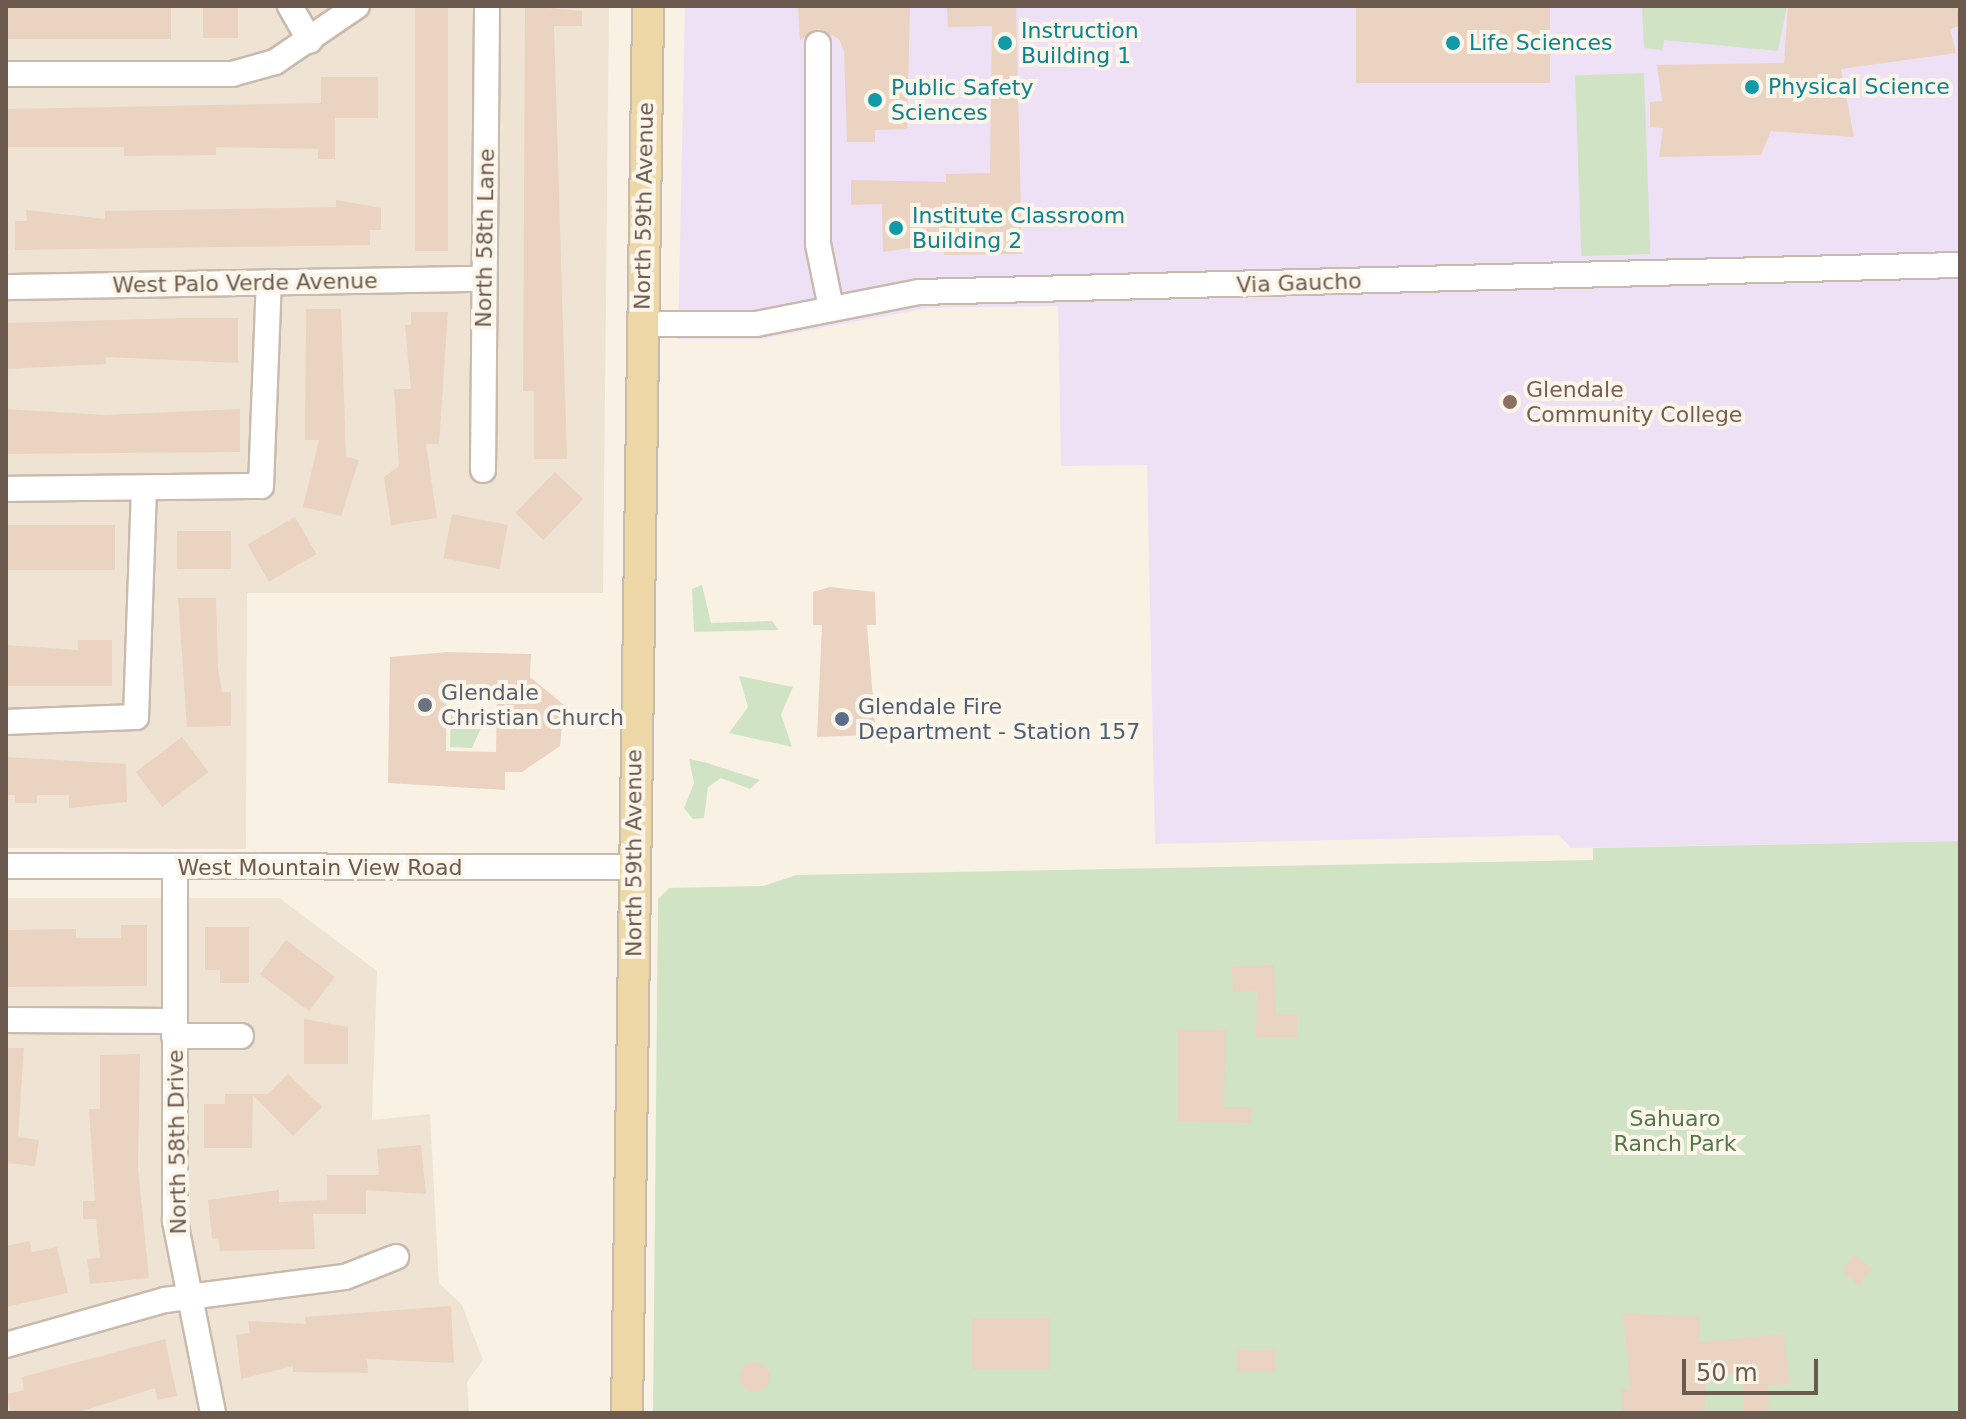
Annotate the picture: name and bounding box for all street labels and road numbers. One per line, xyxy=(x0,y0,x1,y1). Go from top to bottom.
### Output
street label: North 59th Avenue xyxy=(629,102,659,310)
street label: North 58th Lane xyxy=(470,148,500,328)
street label: West Palo Verde Avenue xyxy=(112,267,378,299)
street label: Via Gaucho xyxy=(1236,268,1362,298)
street label: North 59th Avenue xyxy=(621,749,647,957)
street label: West Mountain View Road xyxy=(178,855,462,881)
street label: North 58th Drive xyxy=(162,1049,192,1235)

